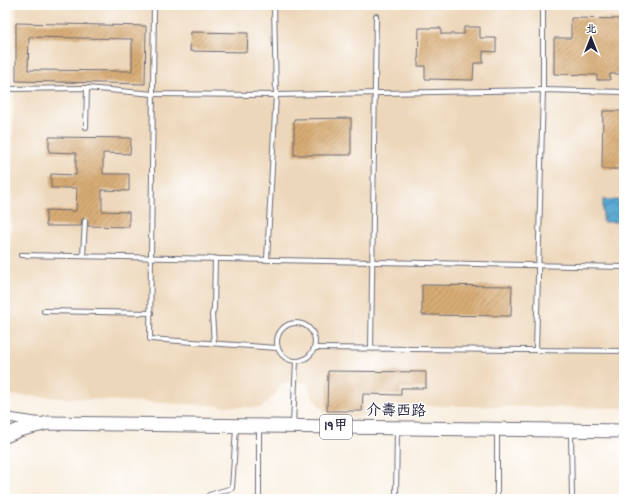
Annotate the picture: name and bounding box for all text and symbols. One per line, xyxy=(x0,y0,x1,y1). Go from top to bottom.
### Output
north arrow xyxy=(571,18,611,58)
text: 北 xyxy=(586,22,597,38)
street label: 介壽西路 xyxy=(366,400,426,424)
road number: 19甲 xyxy=(320,415,352,439)

